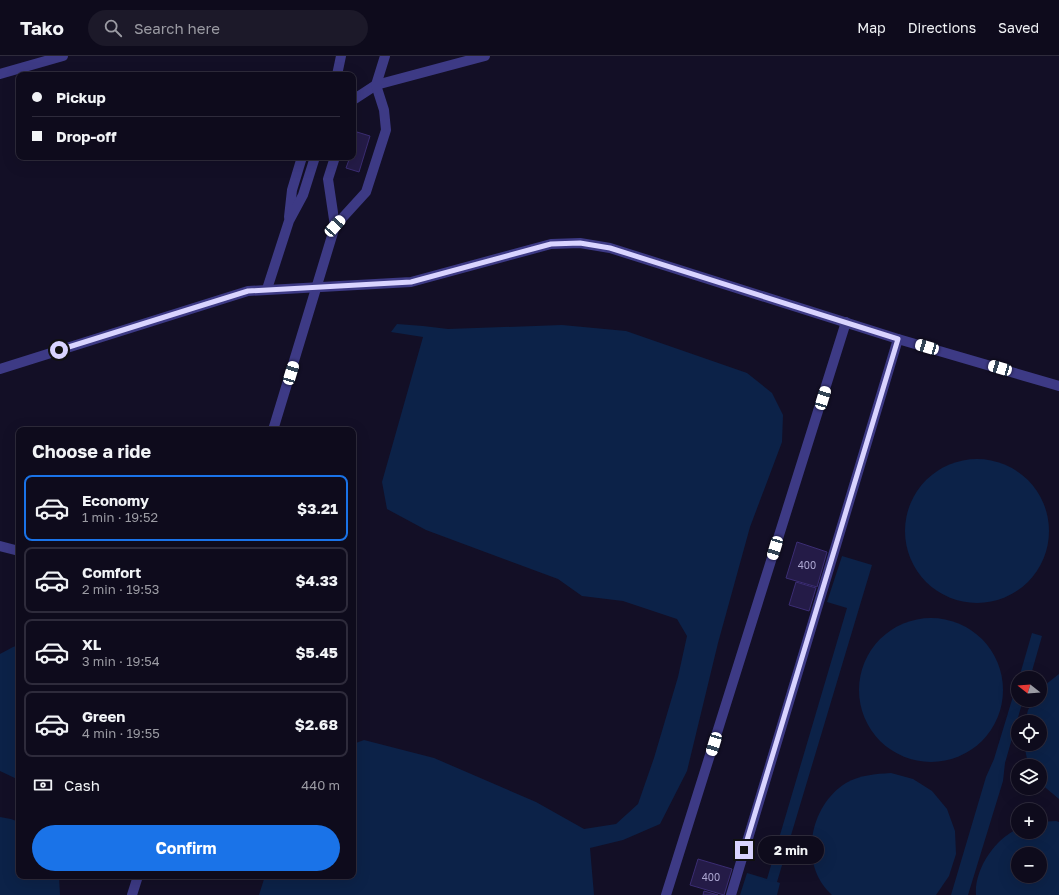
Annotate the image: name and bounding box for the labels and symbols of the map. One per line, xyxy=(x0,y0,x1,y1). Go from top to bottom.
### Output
car xyxy=(323,213,347,239)
car xyxy=(914,338,940,356)
route start xyxy=(50,341,68,359)
car xyxy=(987,359,1013,377)
car xyxy=(282,360,300,386)
car xyxy=(814,385,832,411)
car xyxy=(766,535,784,561)
house number: 400 xyxy=(798,559,816,571)
north arrow xyxy=(1011,671,1047,707)
car xyxy=(705,731,723,757)
callout: 2 min xyxy=(758,836,824,864)
route end xyxy=(735,841,753,859)
house number: 400 xyxy=(702,871,720,883)

